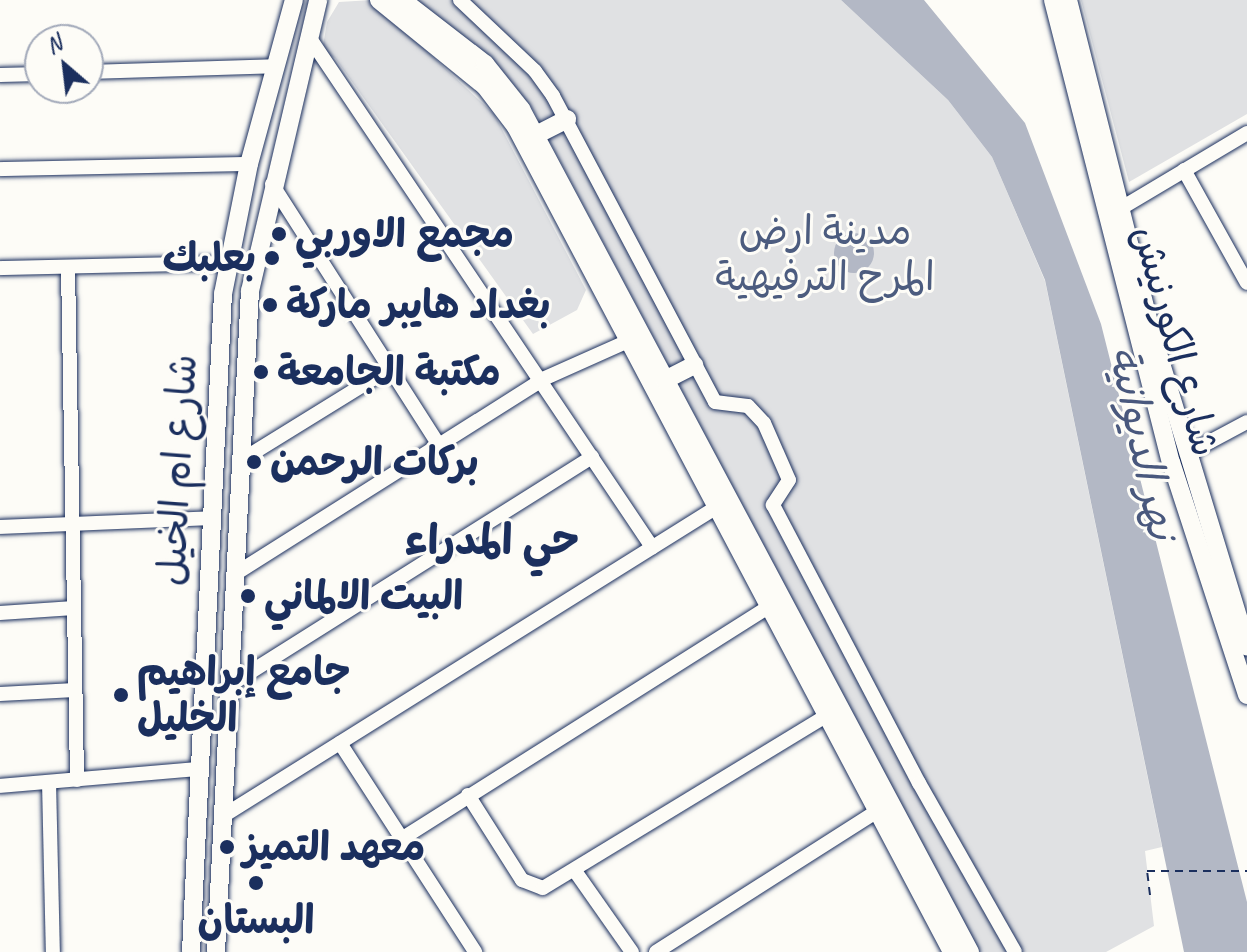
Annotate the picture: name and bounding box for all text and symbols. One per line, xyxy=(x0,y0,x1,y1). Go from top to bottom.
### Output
north arrow xyxy=(24,24,104,104)
text: N xyxy=(41,29,66,60)
park label: مدينة ارض المرح الترفيهية xyxy=(715,207,935,301)
place label: مجمع الاوربي xyxy=(295,210,514,258)
street label: شارع الكورنيش xyxy=(1122,220,1230,462)
marker: مجمع الاوربي xyxy=(270,225,288,243)
place label: بعلبك xyxy=(163,234,256,282)
marker: بعلبك xyxy=(263,249,281,267)
place label: بغداد هايبر ماركة xyxy=(286,281,551,329)
marker: بغداد هايبر ماركة xyxy=(261,296,279,314)
water label: نهر الديوانية xyxy=(1097,342,1187,544)
place label: مكتبة الجامعة xyxy=(277,348,501,396)
street label: شارع ام الخيل xyxy=(147,353,207,587)
marker: مكتبة الجامعة xyxy=(252,363,270,381)
place label: بركات الرحمن xyxy=(270,438,479,486)
marker: بركات الرحمن xyxy=(245,453,263,471)
district label: حي المدراء xyxy=(405,516,579,566)
place label: البيت الالماني xyxy=(264,572,463,620)
marker: البيت الالماني xyxy=(239,587,257,605)
place label: جامع إبراهيم الخليل xyxy=(137,648,351,742)
marker: جامع إبراهيم الخليل xyxy=(112,686,130,704)
place label: معهد التميز xyxy=(243,823,425,871)
marker: معهد التميز xyxy=(218,838,236,856)
marker: البستان xyxy=(247,874,265,892)
place label: البستان xyxy=(198,896,314,944)

